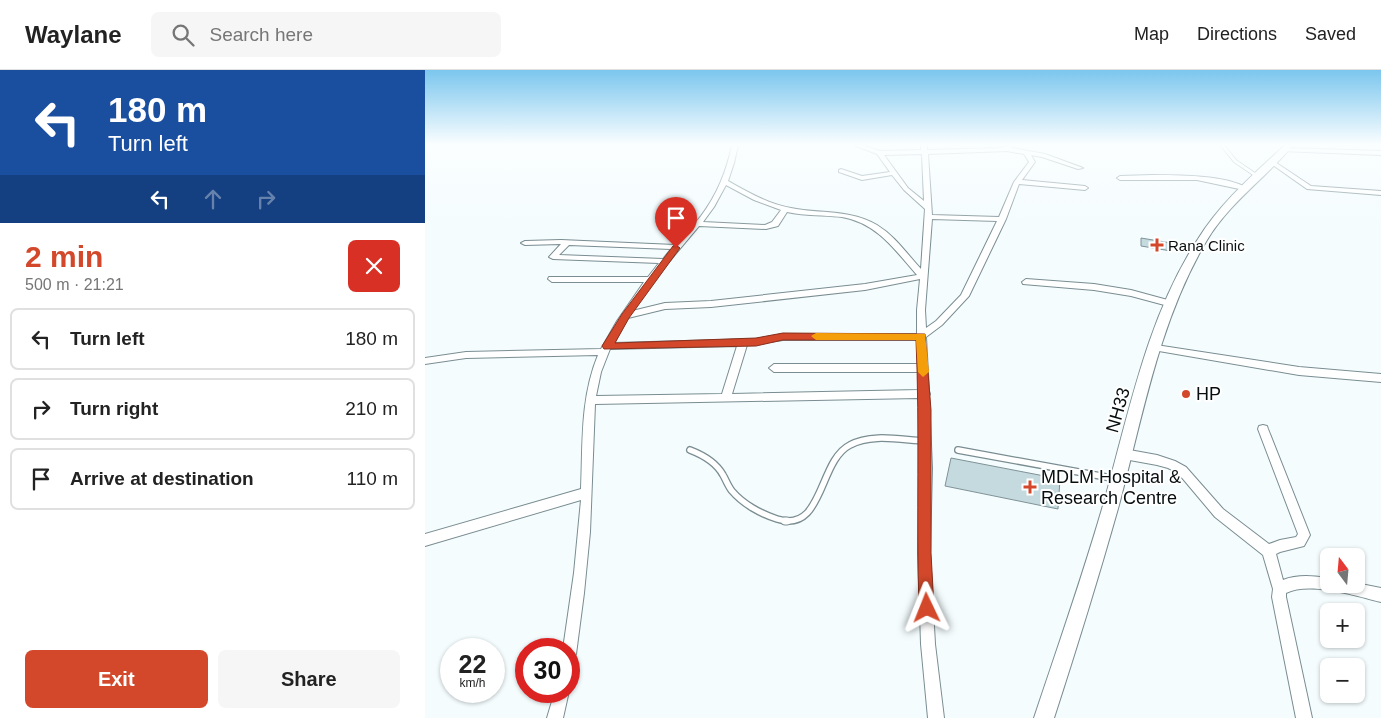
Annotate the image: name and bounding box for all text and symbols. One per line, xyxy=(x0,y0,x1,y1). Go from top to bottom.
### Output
search box xyxy=(151,12,501,57)
text: Waylane xyxy=(25,21,121,48)
icon: search xyxy=(169,21,197,49)
text: Search here xyxy=(209,24,313,45)
text: Map xyxy=(1134,24,1169,44)
text: Directions xyxy=(1197,24,1277,44)
text: Saved xyxy=(1305,24,1356,44)
icon: left xyxy=(25,90,90,155)
text: 180 m xyxy=(108,90,207,129)
text: Turn left xyxy=(108,131,188,156)
icon: left xyxy=(146,185,174,213)
icon: ahead xyxy=(199,185,227,213)
icon: right xyxy=(252,185,280,213)
pin xyxy=(655,197,697,248)
icon: arrive xyxy=(662,204,690,232)
place label: Rana Clinic xyxy=(1168,237,1245,254)
marker: Rana Clinic xyxy=(1150,238,1164,252)
text: 2 min xyxy=(25,240,103,273)
button: close xyxy=(348,240,400,292)
text: 500 m · 21:21 xyxy=(25,276,124,293)
icon: left xyxy=(27,325,55,353)
text: Turn left xyxy=(70,328,145,349)
text: 180 m xyxy=(345,328,398,349)
place label: HP xyxy=(1196,384,1221,404)
street label: NH33 xyxy=(1102,385,1134,435)
marker: HP xyxy=(1180,388,1192,400)
icon: right xyxy=(27,395,55,423)
text: Turn right xyxy=(70,398,158,419)
text: 210 m xyxy=(345,398,398,419)
icon: arrive xyxy=(27,465,55,493)
place label: MDLM Hospital & Research Centre xyxy=(1041,467,1181,508)
text: Arrive at destination xyxy=(70,468,254,489)
text: 110 m xyxy=(347,468,398,489)
marker: MDLM Hospital & Research Centre xyxy=(1023,480,1037,494)
north arrow xyxy=(1320,548,1365,592)
map controls xyxy=(1320,548,1365,703)
position arrow xyxy=(900,581,952,633)
button: + xyxy=(1320,603,1365,648)
speed limit sign: 30 xyxy=(515,638,580,703)
button: Exit xyxy=(25,650,208,708)
button: Share xyxy=(218,650,400,708)
text: 22 xyxy=(459,650,486,678)
button: − xyxy=(1320,658,1365,703)
text: km/h xyxy=(459,676,486,690)

